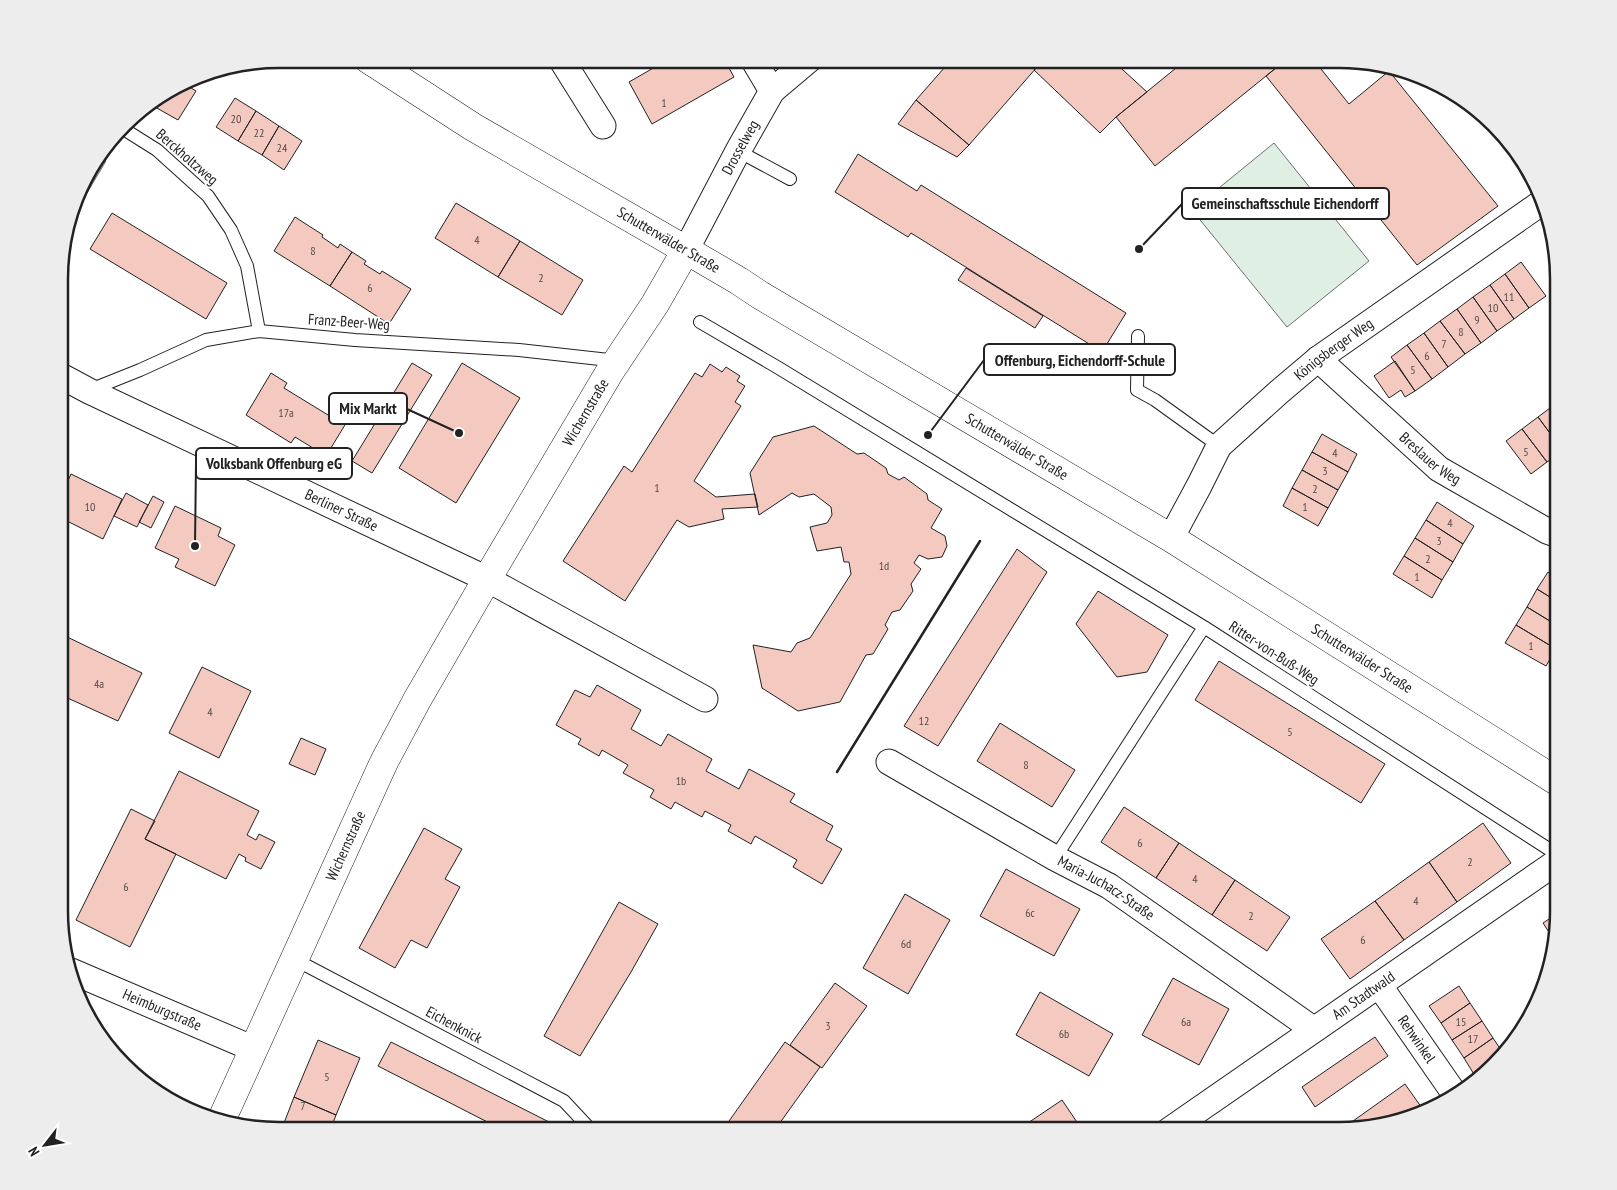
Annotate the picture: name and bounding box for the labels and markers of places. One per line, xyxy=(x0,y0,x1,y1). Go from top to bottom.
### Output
callout: Gemeinschaftsschule Eichendorff xyxy=(1182,188,1389,219)
callout: Offenburg, Eichendorff-Schule xyxy=(984,344,1175,375)
callout: Mix Markt xyxy=(329,393,407,424)
callout: Volksbank Offenburg eG xyxy=(196,448,352,479)

